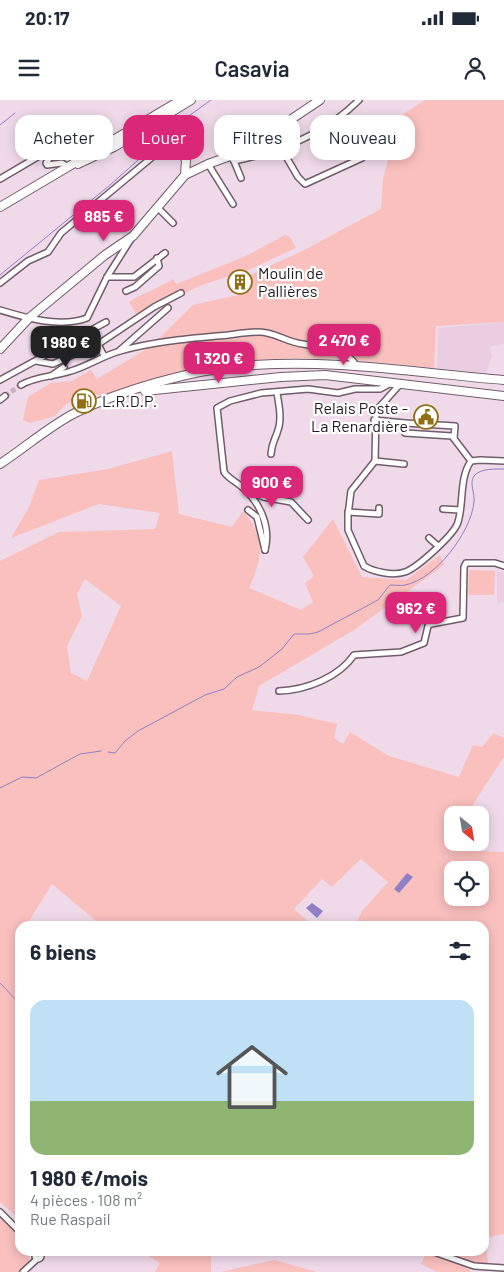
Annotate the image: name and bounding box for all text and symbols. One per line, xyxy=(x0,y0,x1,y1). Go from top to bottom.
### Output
text: 20:17 xyxy=(25,6,70,29)
icon: menu xyxy=(15,54,43,82)
icon: person xyxy=(461,54,489,82)
text: Casavia xyxy=(214,55,290,81)
chip: Acheter xyxy=(15,115,113,160)
chip: Louer xyxy=(123,115,204,160)
chip: Filtres xyxy=(214,115,300,160)
chip: Nouveau xyxy=(310,115,415,160)
pin: 885 € xyxy=(69,200,139,242)
text: 885 € xyxy=(84,206,124,225)
place label: Moulin de Pallières xyxy=(258,263,324,300)
building icon: Moulin de Pallières xyxy=(227,269,253,295)
pin: 2 470 € xyxy=(298,324,390,366)
pin: 1 980 € xyxy=(20,326,112,368)
text: 2 470 € xyxy=(318,330,370,349)
text: 1 980 € xyxy=(42,332,90,351)
pin: 1 320 € xyxy=(173,342,265,384)
text: 1 320 € xyxy=(195,348,243,367)
fuel station icon: L.R.D.P. xyxy=(71,388,97,414)
place label: L.R.D.P. xyxy=(102,391,157,410)
place label: Relais Poste - La Renardière xyxy=(311,398,408,435)
public building icon: Relais Poste - La Renardière xyxy=(413,404,439,430)
pin: 900 € xyxy=(237,466,307,508)
text: 900 € xyxy=(252,472,292,491)
pin: 962 € xyxy=(381,592,451,634)
text: 962 € xyxy=(396,598,436,617)
north arrow xyxy=(444,806,489,851)
map controls xyxy=(444,806,489,906)
button: locate xyxy=(444,861,489,906)
icon: filters xyxy=(446,937,474,965)
text: 6 biens xyxy=(30,939,96,964)
icon: home xyxy=(207,1032,297,1122)
text: 1 980 €/mois xyxy=(30,1165,148,1190)
text: 4 pièces · 108 m² xyxy=(30,1190,142,1209)
text: Rue Raspail xyxy=(30,1209,111,1228)

